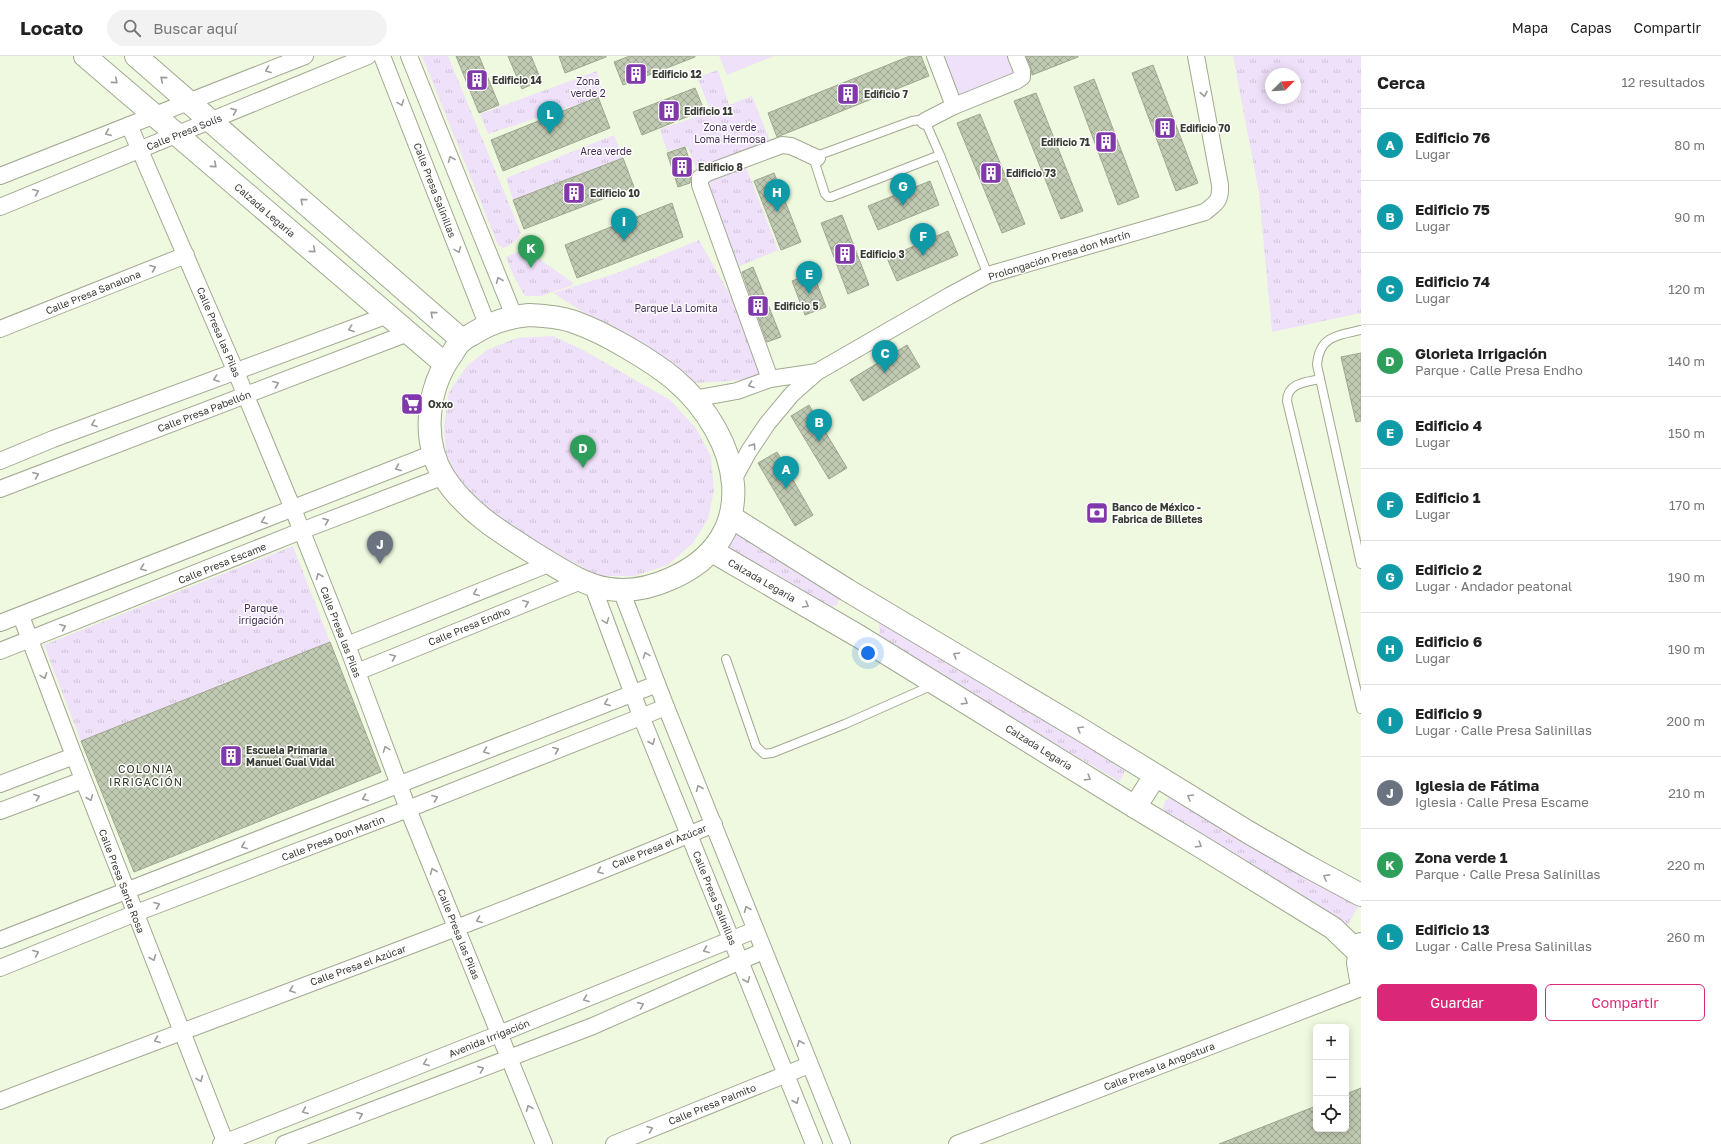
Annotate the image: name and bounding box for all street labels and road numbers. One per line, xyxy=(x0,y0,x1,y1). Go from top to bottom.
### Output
street label: Calle Presa Solís xyxy=(145,111,223,153)
street label: Calle Presa Salinillas xyxy=(411,141,459,239)
street label: Calzada Legaria xyxy=(232,180,298,240)
street label: Prolongación Presa don Martín xyxy=(987,228,1131,282)
street label: Calle Presa Sanalona xyxy=(44,267,142,317)
street label: Calle Presa las Pilas xyxy=(195,285,243,379)
street label: Calle Presa Pabellón xyxy=(156,388,252,434)
street label: Calle Presa Escame xyxy=(176,540,268,586)
street label: Calzada Legaria xyxy=(726,556,798,604)
street label: Calle Presa las Pilas xyxy=(318,585,364,679)
street label: Calle Presa Endho xyxy=(426,604,512,648)
street label: Calzada Legaria xyxy=(1003,722,1075,772)
street label: Calle Presa Don Martin xyxy=(280,813,386,863)
street label: Calle Presa el Azúcar xyxy=(610,821,708,871)
street label: Calle Presa Santa Rosa xyxy=(97,827,147,935)
street label: Calle Presa Salinillas xyxy=(691,849,739,947)
street label: Calle Presa las Pilas xyxy=(435,887,483,981)
street label: Calle Presa el Azúcar xyxy=(308,942,408,988)
street label: Avenida Irrigación xyxy=(447,1016,531,1060)
street label: Calle Presa la Angostura xyxy=(1102,1039,1216,1093)
street label: Calle Presa Palmito xyxy=(666,1081,758,1127)

